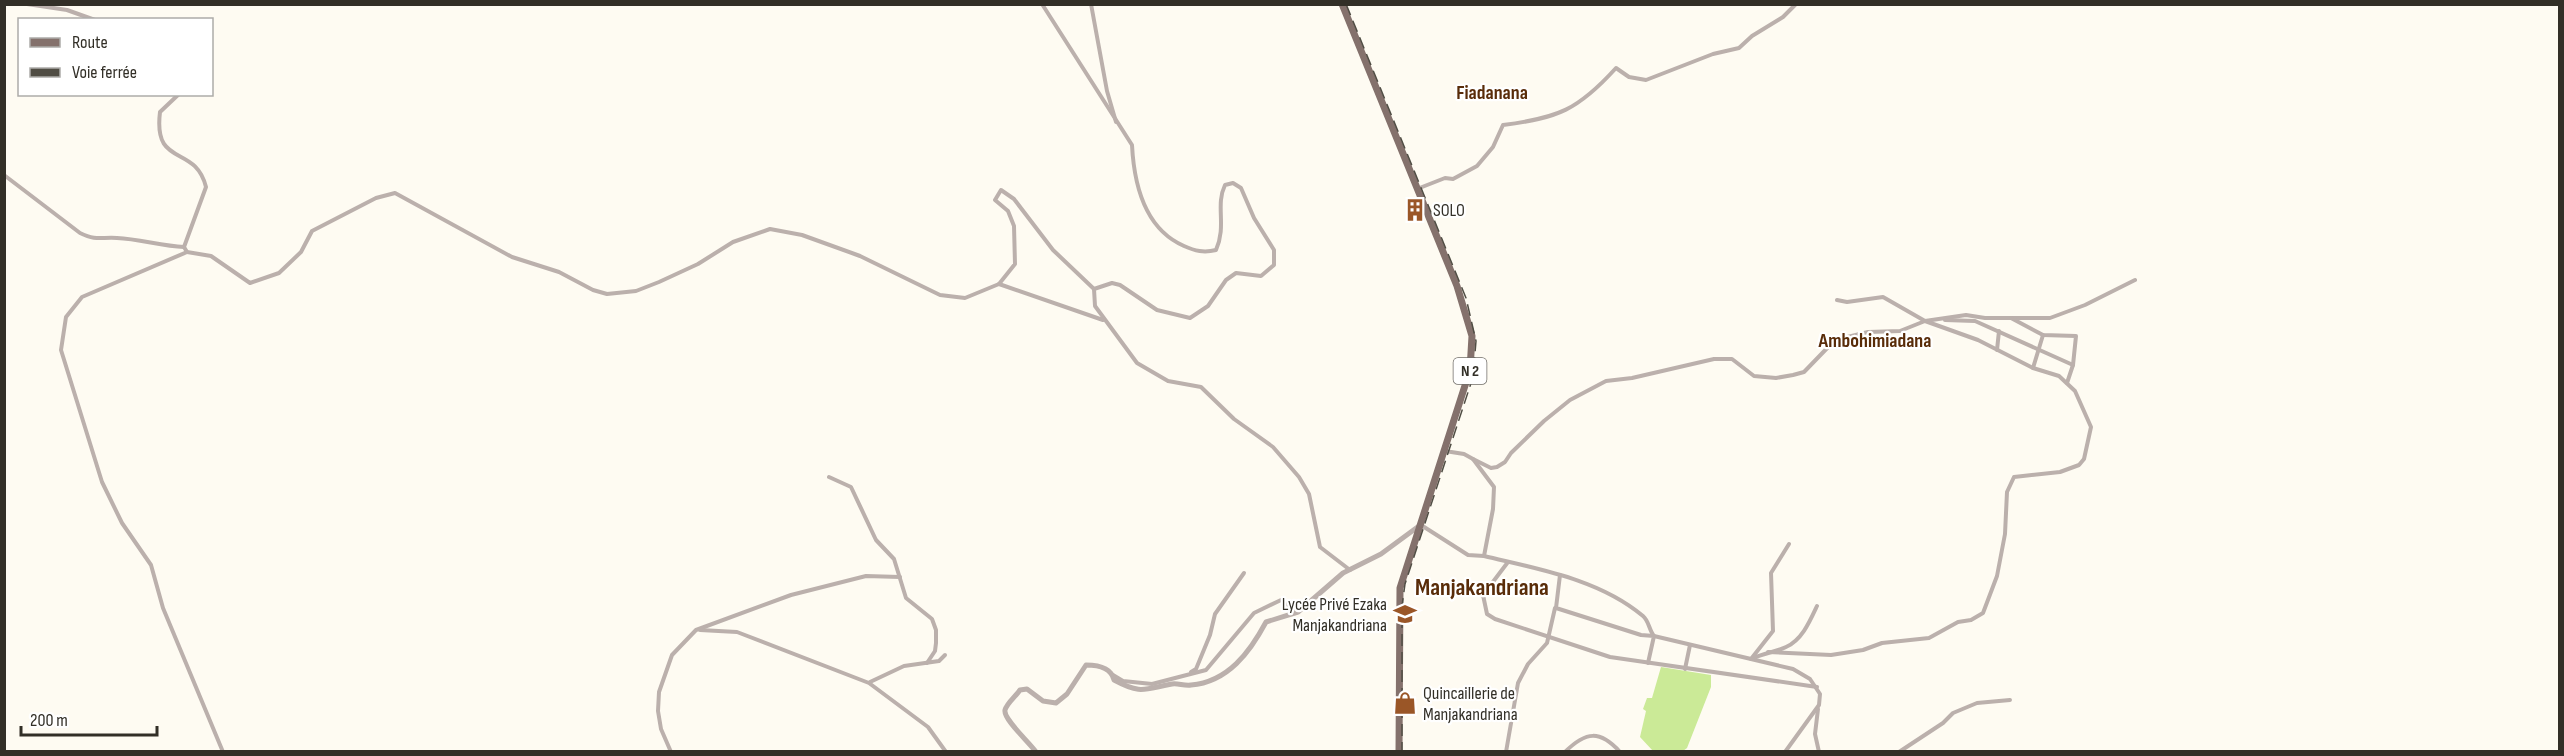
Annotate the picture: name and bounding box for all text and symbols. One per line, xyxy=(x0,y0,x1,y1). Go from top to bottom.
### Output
legend xyxy=(18,18,213,96)
text: Route xyxy=(72,32,108,53)
text: Voie ferrée xyxy=(72,62,137,83)
district label: Fiadanana xyxy=(1456,81,1528,105)
building icon: SOLO xyxy=(1402,197,1428,223)
place label: SOLO xyxy=(1433,200,1465,221)
district label: Ambohimiadana xyxy=(1818,329,1931,353)
road number: N 2 xyxy=(1454,358,1486,384)
district label: Manjakandriana xyxy=(1415,573,1549,602)
place label: Lycée Privé Ezaka Manjakandriana xyxy=(1282,594,1387,636)
school or university icon: Lycée Privé Ezaka Manjakandriana xyxy=(1392,601,1418,627)
place label: Quincaillerie de Manjakandriana xyxy=(1423,683,1518,725)
shop icon: Quincaillerie de Manjakandriana xyxy=(1392,690,1418,716)
scale bar xyxy=(21,699,158,737)
text: 200 m xyxy=(30,710,68,731)

